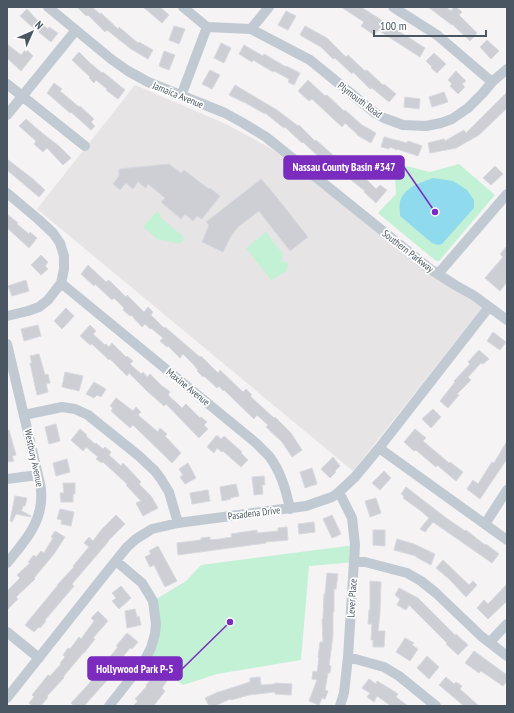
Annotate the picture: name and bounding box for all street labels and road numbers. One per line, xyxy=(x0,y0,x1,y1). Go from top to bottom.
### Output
street label: Jamaica Avenue xyxy=(150,79,205,111)
street label: Plymouth Road xyxy=(335,79,385,121)
street label: Southern Parkway xyxy=(380,227,437,275)
street label: Maxine Avenue xyxy=(164,365,212,409)
street label: Westbury Avenue xyxy=(22,428,46,488)
street label: Pasadena Drive xyxy=(227,503,281,523)
street label: Lever Place xyxy=(344,578,360,618)

